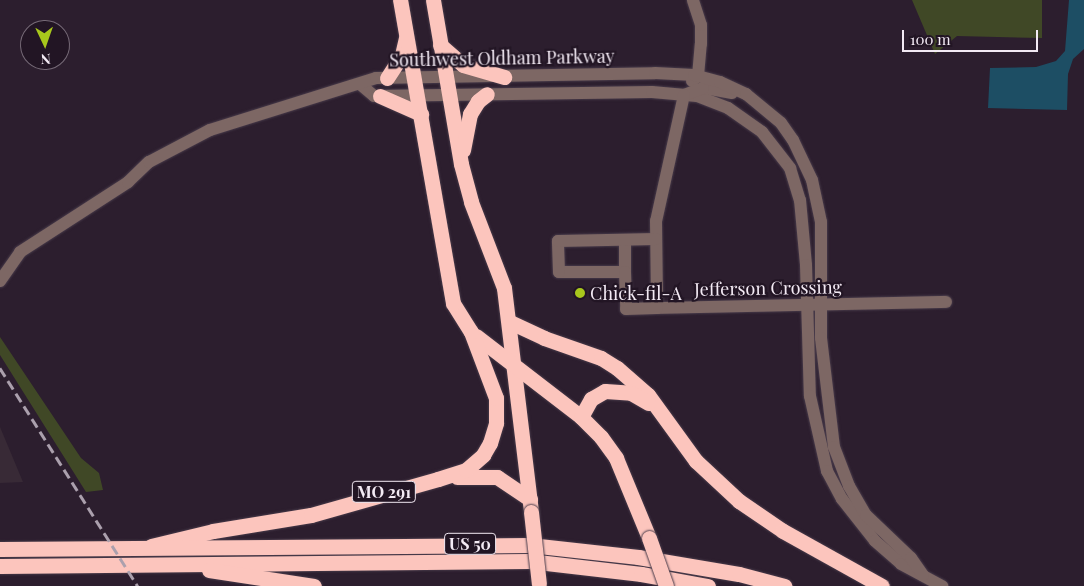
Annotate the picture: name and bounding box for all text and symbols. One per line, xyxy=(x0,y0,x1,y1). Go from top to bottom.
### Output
north arrow xyxy=(20,20,70,70)
scale bar xyxy=(904,20,1040,52)
text: 100 m xyxy=(910,29,951,49)
street label: Southwest Oldham Parkway xyxy=(389,45,615,71)
text: N xyxy=(40,50,51,69)
street label: Jefferson Crossing xyxy=(694,276,842,300)
place label: Chick-fil-A xyxy=(590,282,682,304)
marker: Chick-fil-A xyxy=(574,287,586,299)
road number: MO 291 xyxy=(352,478,416,506)
road number: US 50 xyxy=(444,530,496,558)

